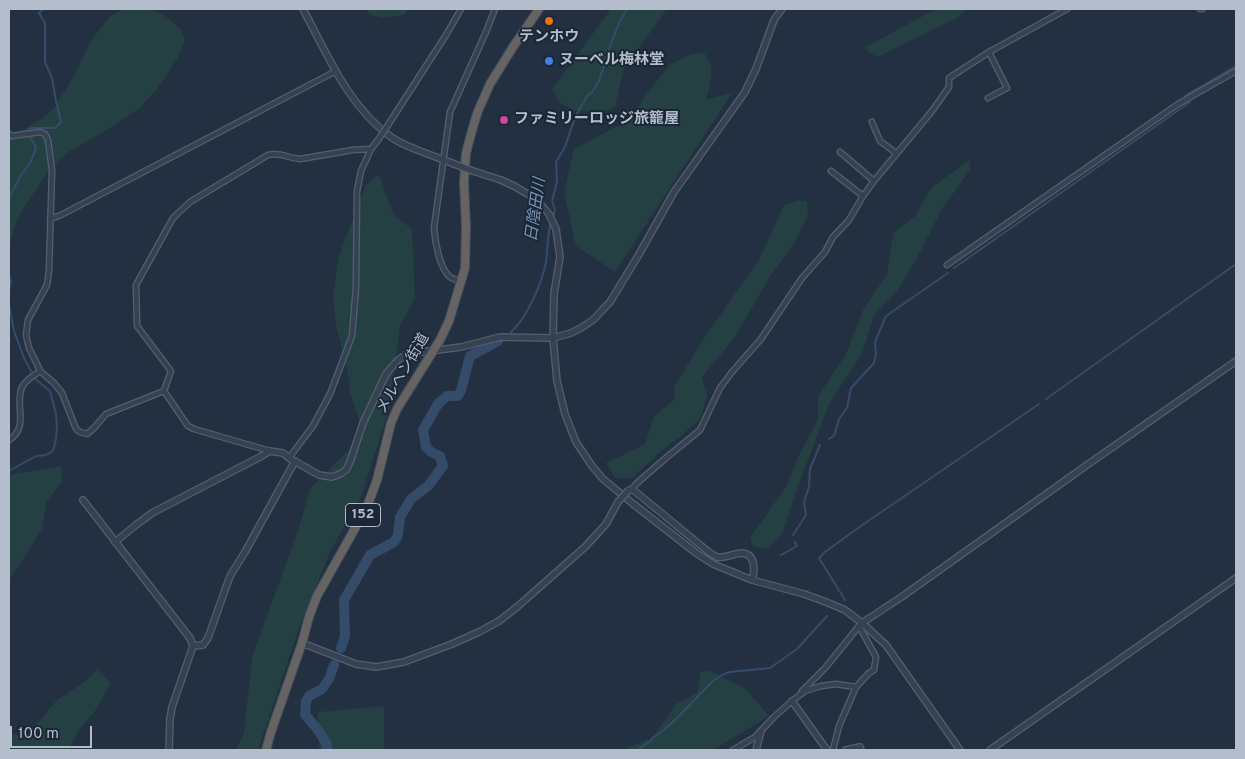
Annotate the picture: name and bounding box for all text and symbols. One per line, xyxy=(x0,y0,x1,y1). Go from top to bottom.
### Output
marker: テンホウ xyxy=(543,15,555,27)
place label: テンホウ xyxy=(519,29,579,47)
place label: ヌーベル梅林堂 xyxy=(559,52,664,70)
marker: ヌーベル梅林堂 xyxy=(543,55,555,67)
place label: ファミリーロッジ旅籠屋 xyxy=(514,111,679,129)
marker: ファミリーロッジ旅籠屋 xyxy=(498,114,510,126)
water label: 日陰田川 xyxy=(523,177,551,243)
street label: メルヘン街道 xyxy=(374,331,434,417)
road number: 152 xyxy=(346,504,380,526)
scale bar xyxy=(12,716,95,748)
text: 100 m xyxy=(18,725,59,744)

